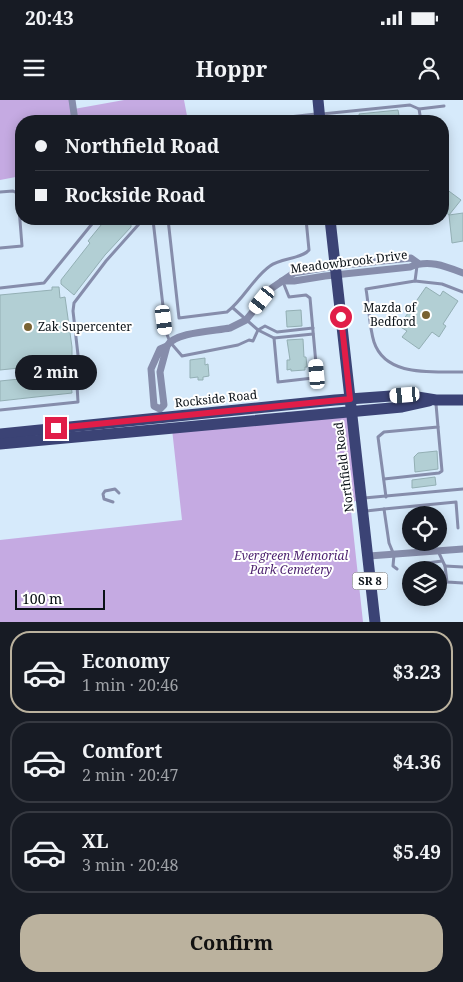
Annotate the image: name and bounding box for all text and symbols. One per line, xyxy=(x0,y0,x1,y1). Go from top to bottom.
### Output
text: 20:43 xyxy=(25,5,74,31)
text: Hoppr xyxy=(196,53,267,83)
icon: menu xyxy=(20,54,48,82)
icon: person xyxy=(415,54,443,82)
text: Northfield Road xyxy=(65,133,219,159)
text: Rockside Road xyxy=(65,182,205,208)
street label: Meadowbrook Drive xyxy=(290,246,408,277)
car xyxy=(246,284,277,316)
place label: Mazda of Bedford xyxy=(363,299,418,330)
car xyxy=(154,304,173,336)
route start xyxy=(330,306,352,328)
marker: Mazda of Bedford xyxy=(420,309,432,321)
place label: Zak Supercenter xyxy=(38,318,132,335)
marker: Zak Supercenter xyxy=(22,321,34,333)
callout: 2 min xyxy=(15,355,97,390)
car xyxy=(308,358,325,390)
text: 2 min xyxy=(33,361,79,383)
street label: Rockside Road xyxy=(174,386,259,411)
car xyxy=(389,386,420,404)
route end xyxy=(45,417,67,439)
street label: Northfield Road xyxy=(329,420,357,513)
map controls xyxy=(402,506,447,606)
button: locate xyxy=(402,506,447,551)
park label: Evergreen Memorial Park Cemetery xyxy=(233,547,348,578)
button: layers xyxy=(402,561,447,606)
road number: SR 8 xyxy=(352,572,388,590)
scale bar xyxy=(15,587,105,610)
text: 100 m xyxy=(22,589,62,608)
text: Economy xyxy=(82,648,170,674)
icon: car xyxy=(22,650,67,695)
text: $3.23 xyxy=(392,659,441,685)
text: 1 min · 20:46 xyxy=(82,674,178,696)
text: Comfort xyxy=(82,738,162,764)
icon: car xyxy=(22,740,67,785)
text: $4.36 xyxy=(392,749,441,775)
text: 2 min · 20:47 xyxy=(82,764,178,786)
text: XL xyxy=(82,828,108,854)
icon: car xyxy=(22,830,67,875)
text: $5.49 xyxy=(392,839,441,865)
text: 3 min · 20:48 xyxy=(82,854,178,876)
button: Confirm xyxy=(20,914,443,972)

